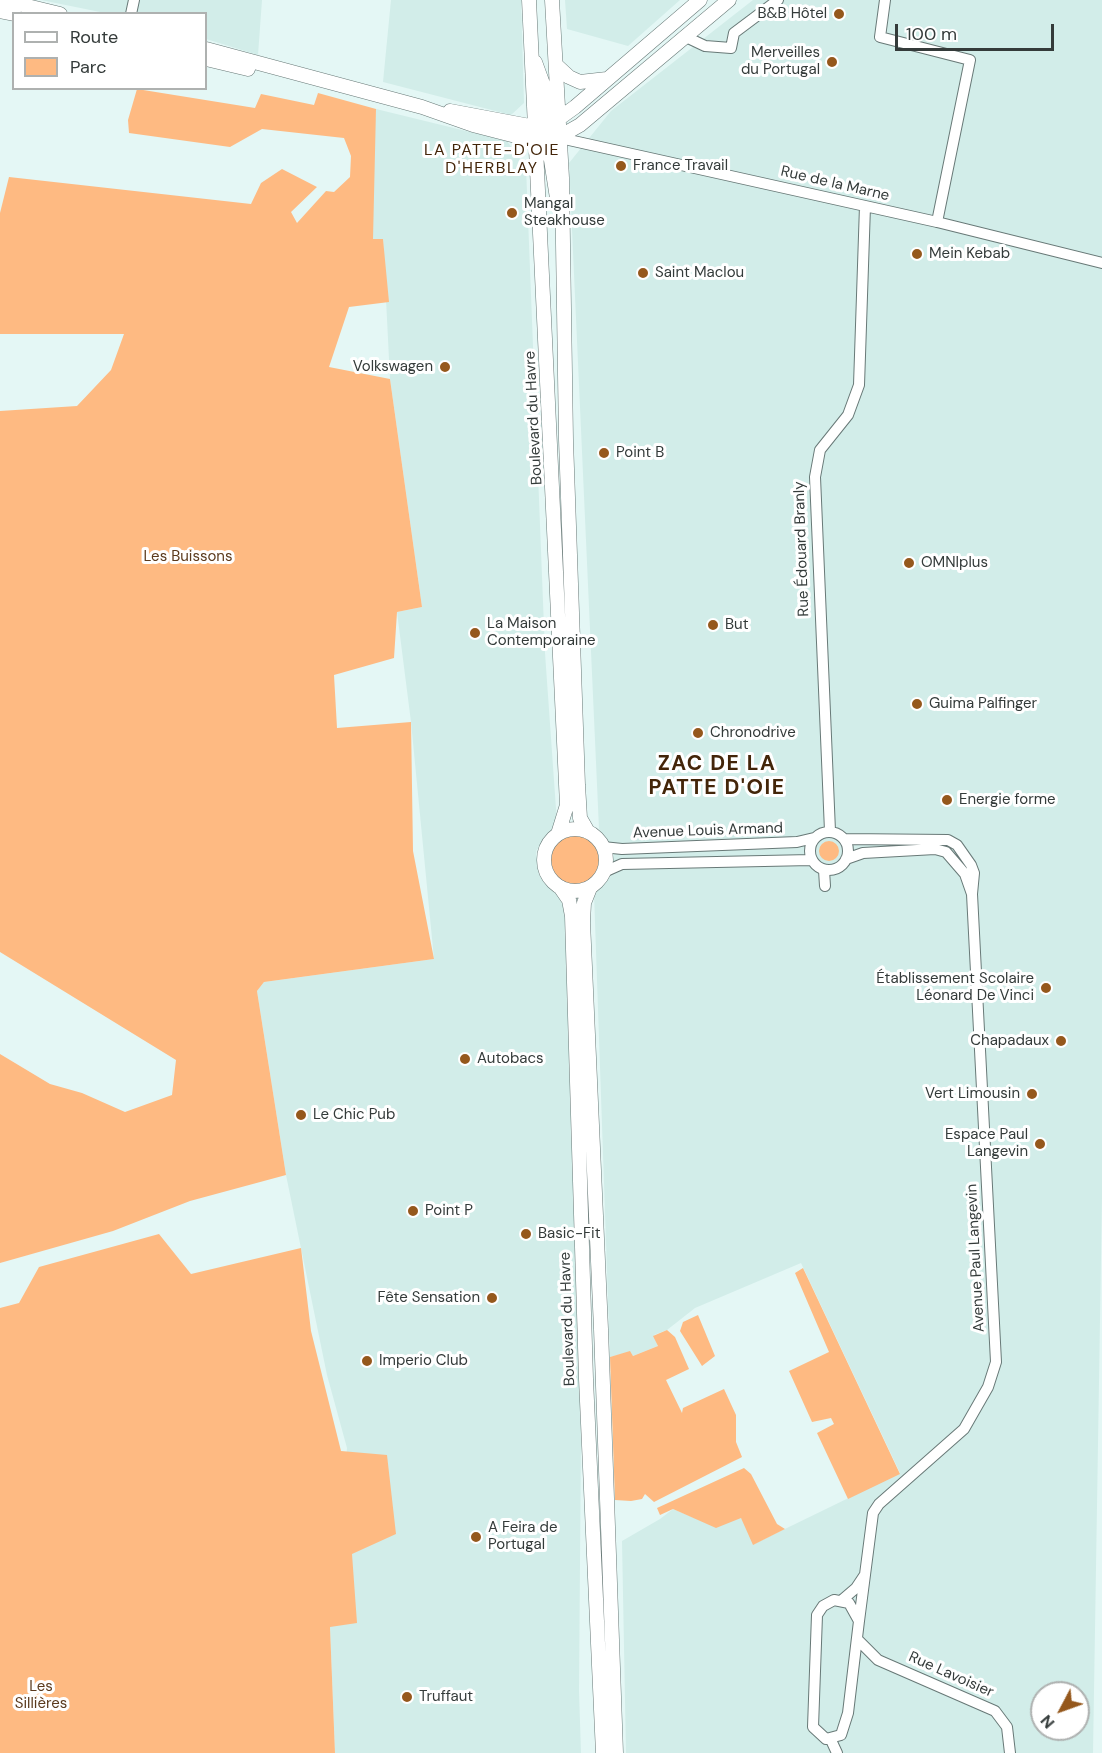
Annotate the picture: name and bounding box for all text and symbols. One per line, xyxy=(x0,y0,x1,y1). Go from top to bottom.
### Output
place label: B&B Hôtel xyxy=(758,5,827,23)
marker: B&B Hôtel xyxy=(832,7,846,21)
legend xyxy=(12,12,207,90)
scale bar xyxy=(898,12,1057,50)
text: 100 m xyxy=(906,22,957,46)
text: Route xyxy=(70,25,118,49)
place label: Merveilles du Portugal xyxy=(741,44,820,79)
text: Parc xyxy=(70,55,106,79)
marker: Merveilles du Portugal xyxy=(825,55,839,69)
district label: LA PATTE-D'OIE D'HERBLAY xyxy=(424,141,560,179)
place label: France Travail xyxy=(633,157,728,175)
marker: France Travail xyxy=(614,159,628,173)
street label: Rue de la Marne xyxy=(779,163,891,205)
place label: Mangal Steakhouse xyxy=(524,195,605,230)
marker: Mangal Steakhouse xyxy=(505,206,519,220)
place label: Mein Kebab xyxy=(929,245,1010,263)
marker: Mein Kebab xyxy=(910,247,924,261)
place label: Saint Maclou xyxy=(655,264,744,282)
marker: Saint Maclou xyxy=(636,266,650,280)
street label: Boulevard du Havre xyxy=(522,351,546,485)
place label: Volkswagen xyxy=(353,358,433,376)
marker: Volkswagen xyxy=(438,360,452,374)
place label: Point B xyxy=(616,444,664,462)
marker: Point B xyxy=(597,446,611,460)
street label: Rue Édouard Branly xyxy=(791,481,813,617)
park label: Les Buissons xyxy=(144,548,232,566)
place label: OMNIplus xyxy=(921,554,988,572)
marker: OMNIplus xyxy=(902,556,916,570)
place label: La Maison Contemporaine xyxy=(487,615,596,650)
place label: But xyxy=(725,616,749,634)
marker: But xyxy=(706,618,720,632)
marker: La Maison Contemporaine xyxy=(468,626,482,640)
place label: Guima Palfinger xyxy=(929,695,1037,713)
marker: Guima Palfinger xyxy=(910,697,924,711)
place label: Chronodrive xyxy=(710,724,796,742)
marker: Chronodrive xyxy=(691,726,705,740)
district label: ZAC DE LA PATTE D'OIE xyxy=(649,751,785,801)
place label: Energie forme xyxy=(959,791,1056,809)
marker: Energie forme xyxy=(940,793,954,807)
street label: Avenue Louis Armand xyxy=(633,819,783,843)
place label: Établissement Scolaire Léonard De Vinci xyxy=(876,970,1034,1005)
marker: Établissement Scolaire Léonard De Vinci xyxy=(1039,981,1053,995)
place label: Chapadaux xyxy=(970,1032,1049,1050)
marker: Chapadaux xyxy=(1054,1034,1068,1048)
place label: Autobacs xyxy=(477,1050,544,1068)
marker: Autobacs xyxy=(458,1052,472,1066)
place label: Vert Limousin xyxy=(925,1085,1020,1103)
marker: Vert Limousin xyxy=(1025,1087,1039,1101)
place label: Le Chic Pub xyxy=(313,1106,395,1124)
marker: Le Chic Pub xyxy=(294,1108,308,1122)
place label: Espace Paul Langevin xyxy=(945,1126,1028,1161)
marker: Espace Paul Langevin xyxy=(1033,1137,1047,1151)
street label: Avenue Paul Langevin xyxy=(963,1183,989,1333)
place label: Point P xyxy=(425,1202,473,1220)
marker: Point P xyxy=(406,1204,420,1218)
place label: Basic-Fit xyxy=(538,1225,601,1243)
marker: Basic-Fit xyxy=(519,1227,533,1241)
street label: Boulevard du Havre xyxy=(557,1252,579,1386)
place label: Fête Sensation xyxy=(378,1289,480,1307)
marker: Fête Sensation xyxy=(485,1291,499,1305)
place label: Imperio Club xyxy=(379,1352,468,1370)
marker: Imperio Club xyxy=(360,1354,374,1368)
place label: A Feira de Portugal xyxy=(488,1519,557,1554)
marker: A Feira de Portugal xyxy=(469,1530,483,1544)
street label: Rue Lavoisier xyxy=(906,1648,996,1702)
park label: Les Sillières xyxy=(15,1678,67,1713)
north arrow xyxy=(1030,1681,1090,1741)
place label: Truffaut xyxy=(419,1688,473,1706)
marker: Truffaut xyxy=(400,1690,414,1704)
text: N xyxy=(1036,1711,1059,1733)

